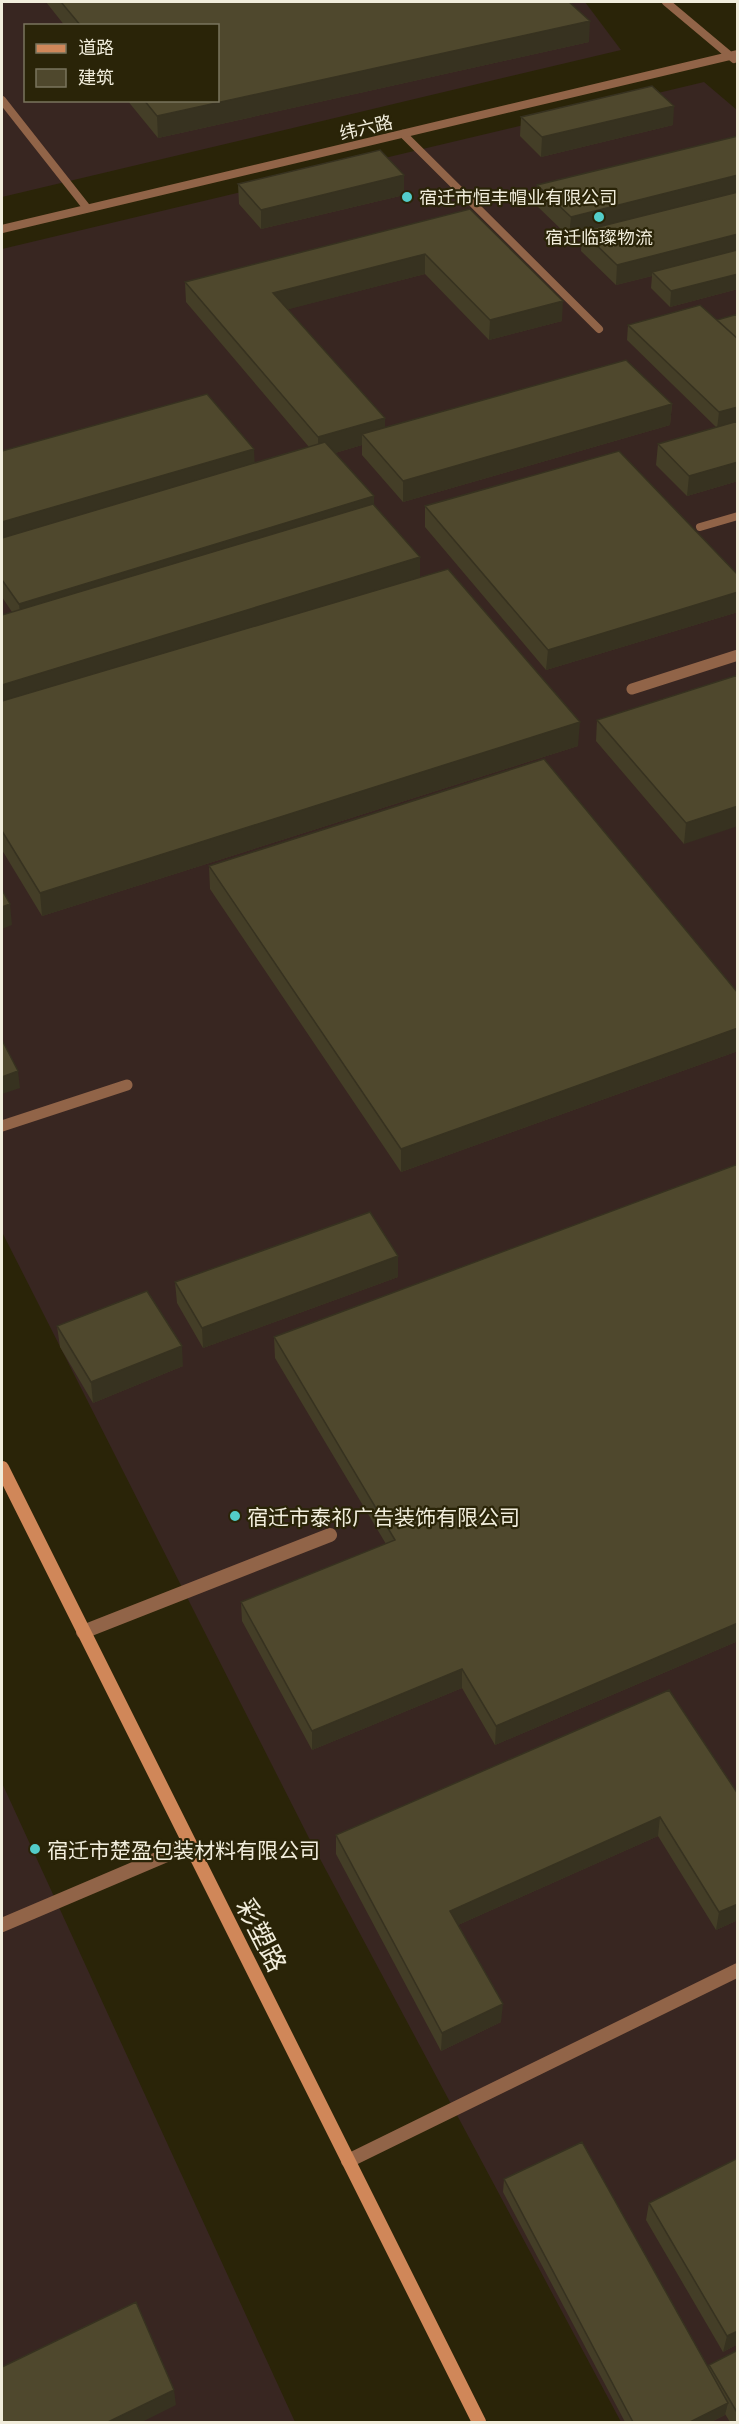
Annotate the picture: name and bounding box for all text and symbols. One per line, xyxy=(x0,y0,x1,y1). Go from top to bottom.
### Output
legend xyxy=(24,24,219,102)
text: 道路 xyxy=(78,36,114,58)
text: 建筑 xyxy=(78,66,114,88)
street label: 纬六路 xyxy=(337,110,395,144)
place label: 宿迁市恒丰帽业有限公司 xyxy=(419,186,617,208)
marker: 宿迁市恒丰帽业有限公司 xyxy=(400,190,414,204)
marker: 宿迁临璨物流 xyxy=(592,210,606,224)
place label: 宿迁临璨物流 xyxy=(545,226,653,248)
place label: 宿迁市泰祁广告装饰有限公司 xyxy=(247,1504,520,1529)
marker: 宿迁市泰祁广告装饰有限公司 xyxy=(228,1509,242,1523)
place label: 宿迁市楚盈包装材料有限公司 xyxy=(47,1837,320,1862)
marker: 宿迁市楚盈包装材料有限公司 xyxy=(28,1842,42,1856)
street label: 彩塑路 xyxy=(230,1893,294,1977)

